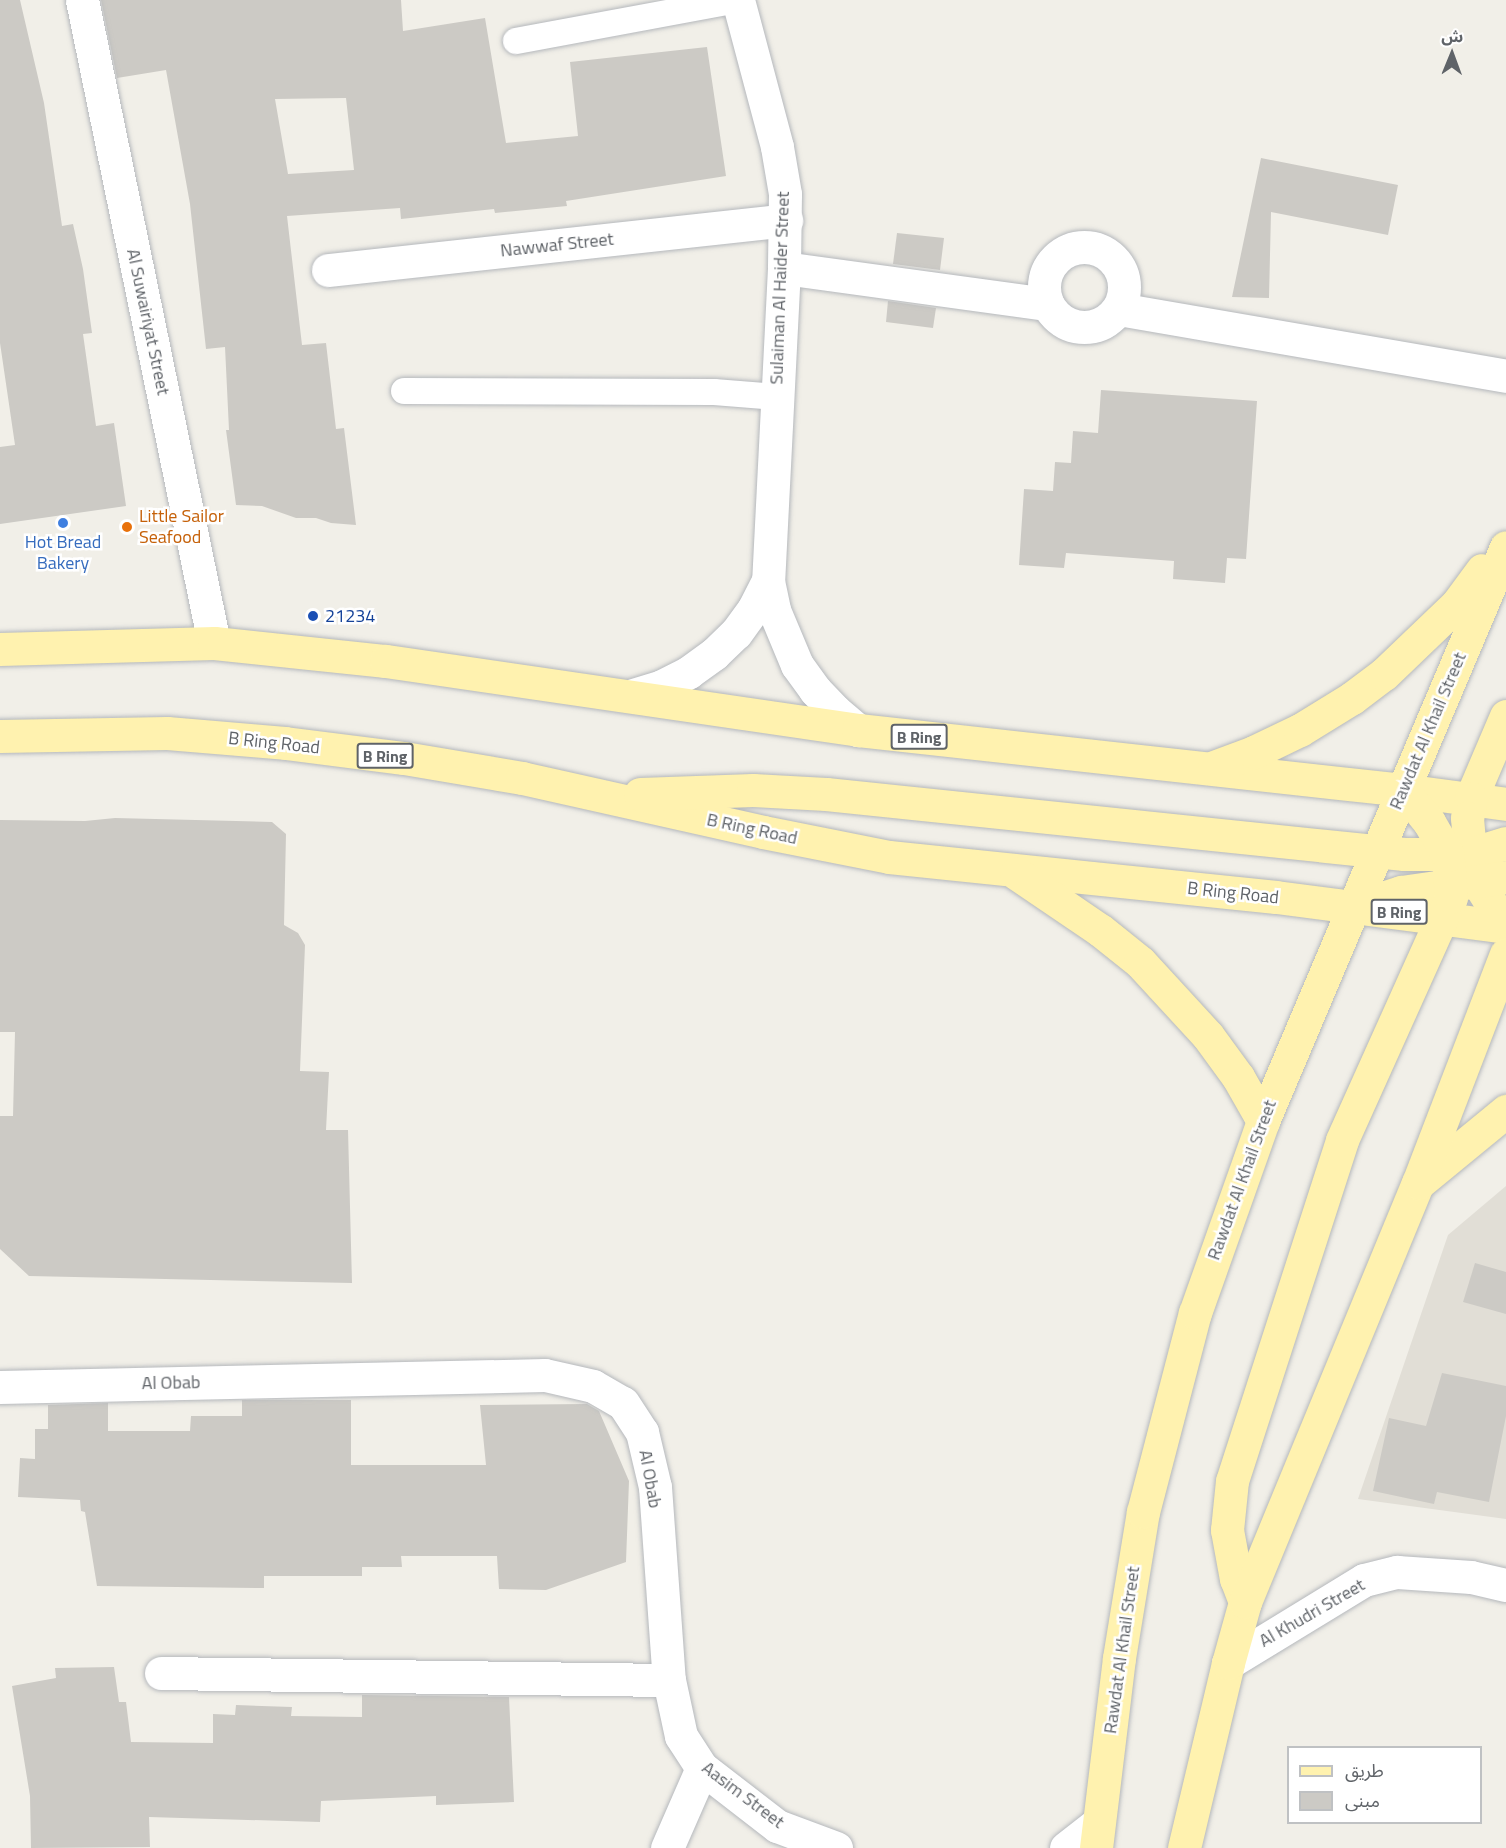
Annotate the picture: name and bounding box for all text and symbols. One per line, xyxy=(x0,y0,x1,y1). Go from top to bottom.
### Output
north arrow xyxy=(1422,24,1482,84)
text: ش xyxy=(1441,24,1463,48)
street label: Sulaiman Al Haider Street xyxy=(766,191,794,385)
street label: Nawwaf Street xyxy=(499,228,615,262)
street label: Al Suwairiyat Street xyxy=(122,247,174,397)
place label: Little Sailor Seafood xyxy=(139,506,224,548)
marker: Hot Bread Bakery xyxy=(56,516,70,530)
marker: Little Sailor Seafood xyxy=(120,520,134,534)
place label: Hot Bread Bakery xyxy=(25,532,101,574)
place label: 21234 xyxy=(325,605,375,627)
marker: 21234 xyxy=(306,609,320,623)
street label: Rawdat Al Khail Street xyxy=(1385,649,1471,813)
road number: B Ring xyxy=(890,724,948,750)
street label: B Ring Road xyxy=(227,727,321,759)
road number: B Ring xyxy=(356,743,414,769)
street label: B Ring Road xyxy=(705,809,799,849)
street label: B Ring Road xyxy=(1186,877,1280,909)
road number: B Ring xyxy=(1370,899,1428,925)
street label: Rawdat Al Khail Street xyxy=(1203,1097,1281,1263)
street label: Al Obab xyxy=(141,1372,201,1394)
street label: Al Obab xyxy=(634,1448,666,1510)
street label: Rawdat Al Khail Street xyxy=(1100,1565,1144,1735)
street label: Al Khudri Street xyxy=(1255,1574,1369,1652)
legend xyxy=(1287,1746,1482,1824)
street label: Aasim Street xyxy=(698,1757,788,1833)
text: طريق xyxy=(1345,1757,1384,1784)
text: مبنى xyxy=(1345,1787,1380,1814)

